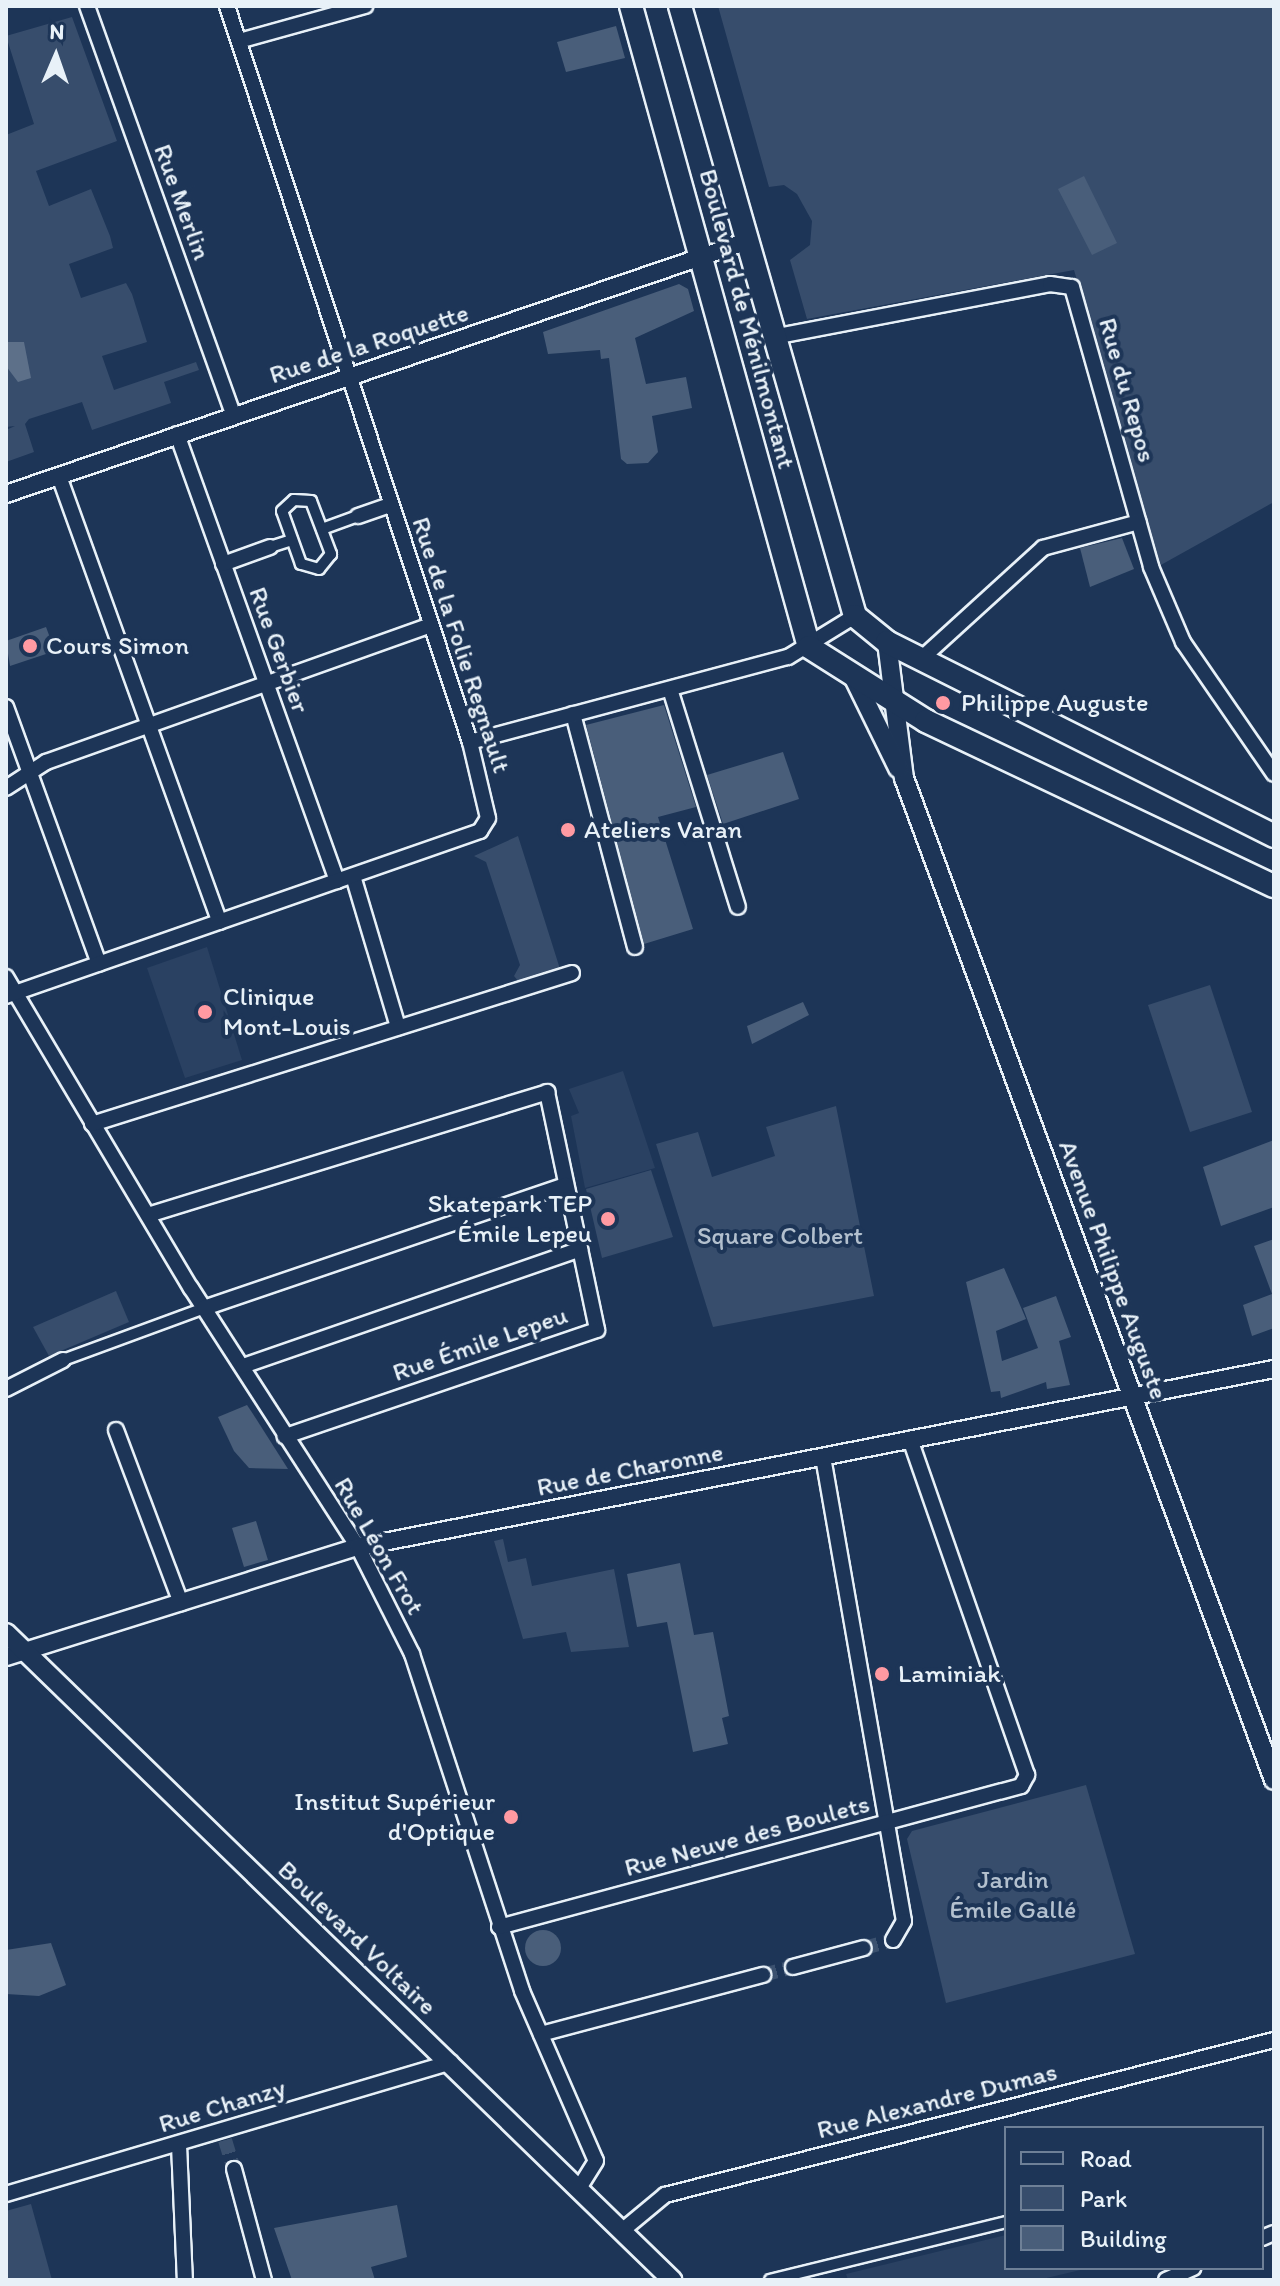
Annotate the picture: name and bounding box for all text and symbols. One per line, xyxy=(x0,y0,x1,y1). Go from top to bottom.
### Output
north arrow xyxy=(16,16,96,96)
text: N xyxy=(49,18,65,45)
street label: Rue Merlin xyxy=(147,140,217,264)
street label: Boulevard de Ménilmontant xyxy=(692,164,802,474)
street label: Rue de la Roquette xyxy=(266,297,472,391)
street label: Rue du Repos xyxy=(1091,314,1163,466)
street label: Rue de la Folie Regnault xyxy=(405,514,517,776)
street label: Rue Gerbier xyxy=(242,583,316,717)
place label: Cours Simon xyxy=(46,630,188,662)
marker: Cours Simon xyxy=(21,637,39,655)
place label: Philippe Auguste xyxy=(961,687,1149,719)
marker: Philippe Auguste xyxy=(932,692,954,714)
place label: Ateliers Varan xyxy=(584,814,742,846)
marker: Ateliers Varan xyxy=(559,821,577,839)
place label: Clinique Mont-Louis xyxy=(223,981,351,1042)
marker: Clinique Mont-Louis xyxy=(194,1001,216,1023)
street label: Avenue Philippe Auguste xyxy=(1051,1136,1175,1404)
place label: Skatepark TEP Émile Lepeu xyxy=(428,1188,592,1250)
marker: Skatepark TEP Émile Lepeu xyxy=(599,1210,617,1228)
park label: Square Colbert xyxy=(697,1220,863,1252)
street label: Rue Émile Lepeu xyxy=(388,1299,572,1389)
street label: Rue de Charonne xyxy=(534,1437,726,1503)
street label: Rue Léon Frot xyxy=(327,1471,431,1621)
place label: Laminiak xyxy=(898,1658,1001,1690)
marker: Laminiak xyxy=(873,1665,891,1683)
place label: Institut Supérieur d'Optique xyxy=(294,1786,495,1848)
street label: Rue Neuve des Boulets xyxy=(621,1788,873,1884)
marker: Institut Supérieur d'Optique xyxy=(502,1808,520,1826)
street label: Boulevard Voltaire xyxy=(272,1855,442,2021)
park label: Jardin Émile Gallé xyxy=(949,1864,1077,1926)
street label: Rue Alexandre Dumas xyxy=(814,2056,1060,2146)
street label: Rue Chanzy xyxy=(155,2072,289,2140)
legend xyxy=(1004,2126,1264,2270)
text: Road xyxy=(1080,2144,1132,2173)
text: Park xyxy=(1080,2184,1127,2213)
text: Building xyxy=(1080,2224,1167,2253)

